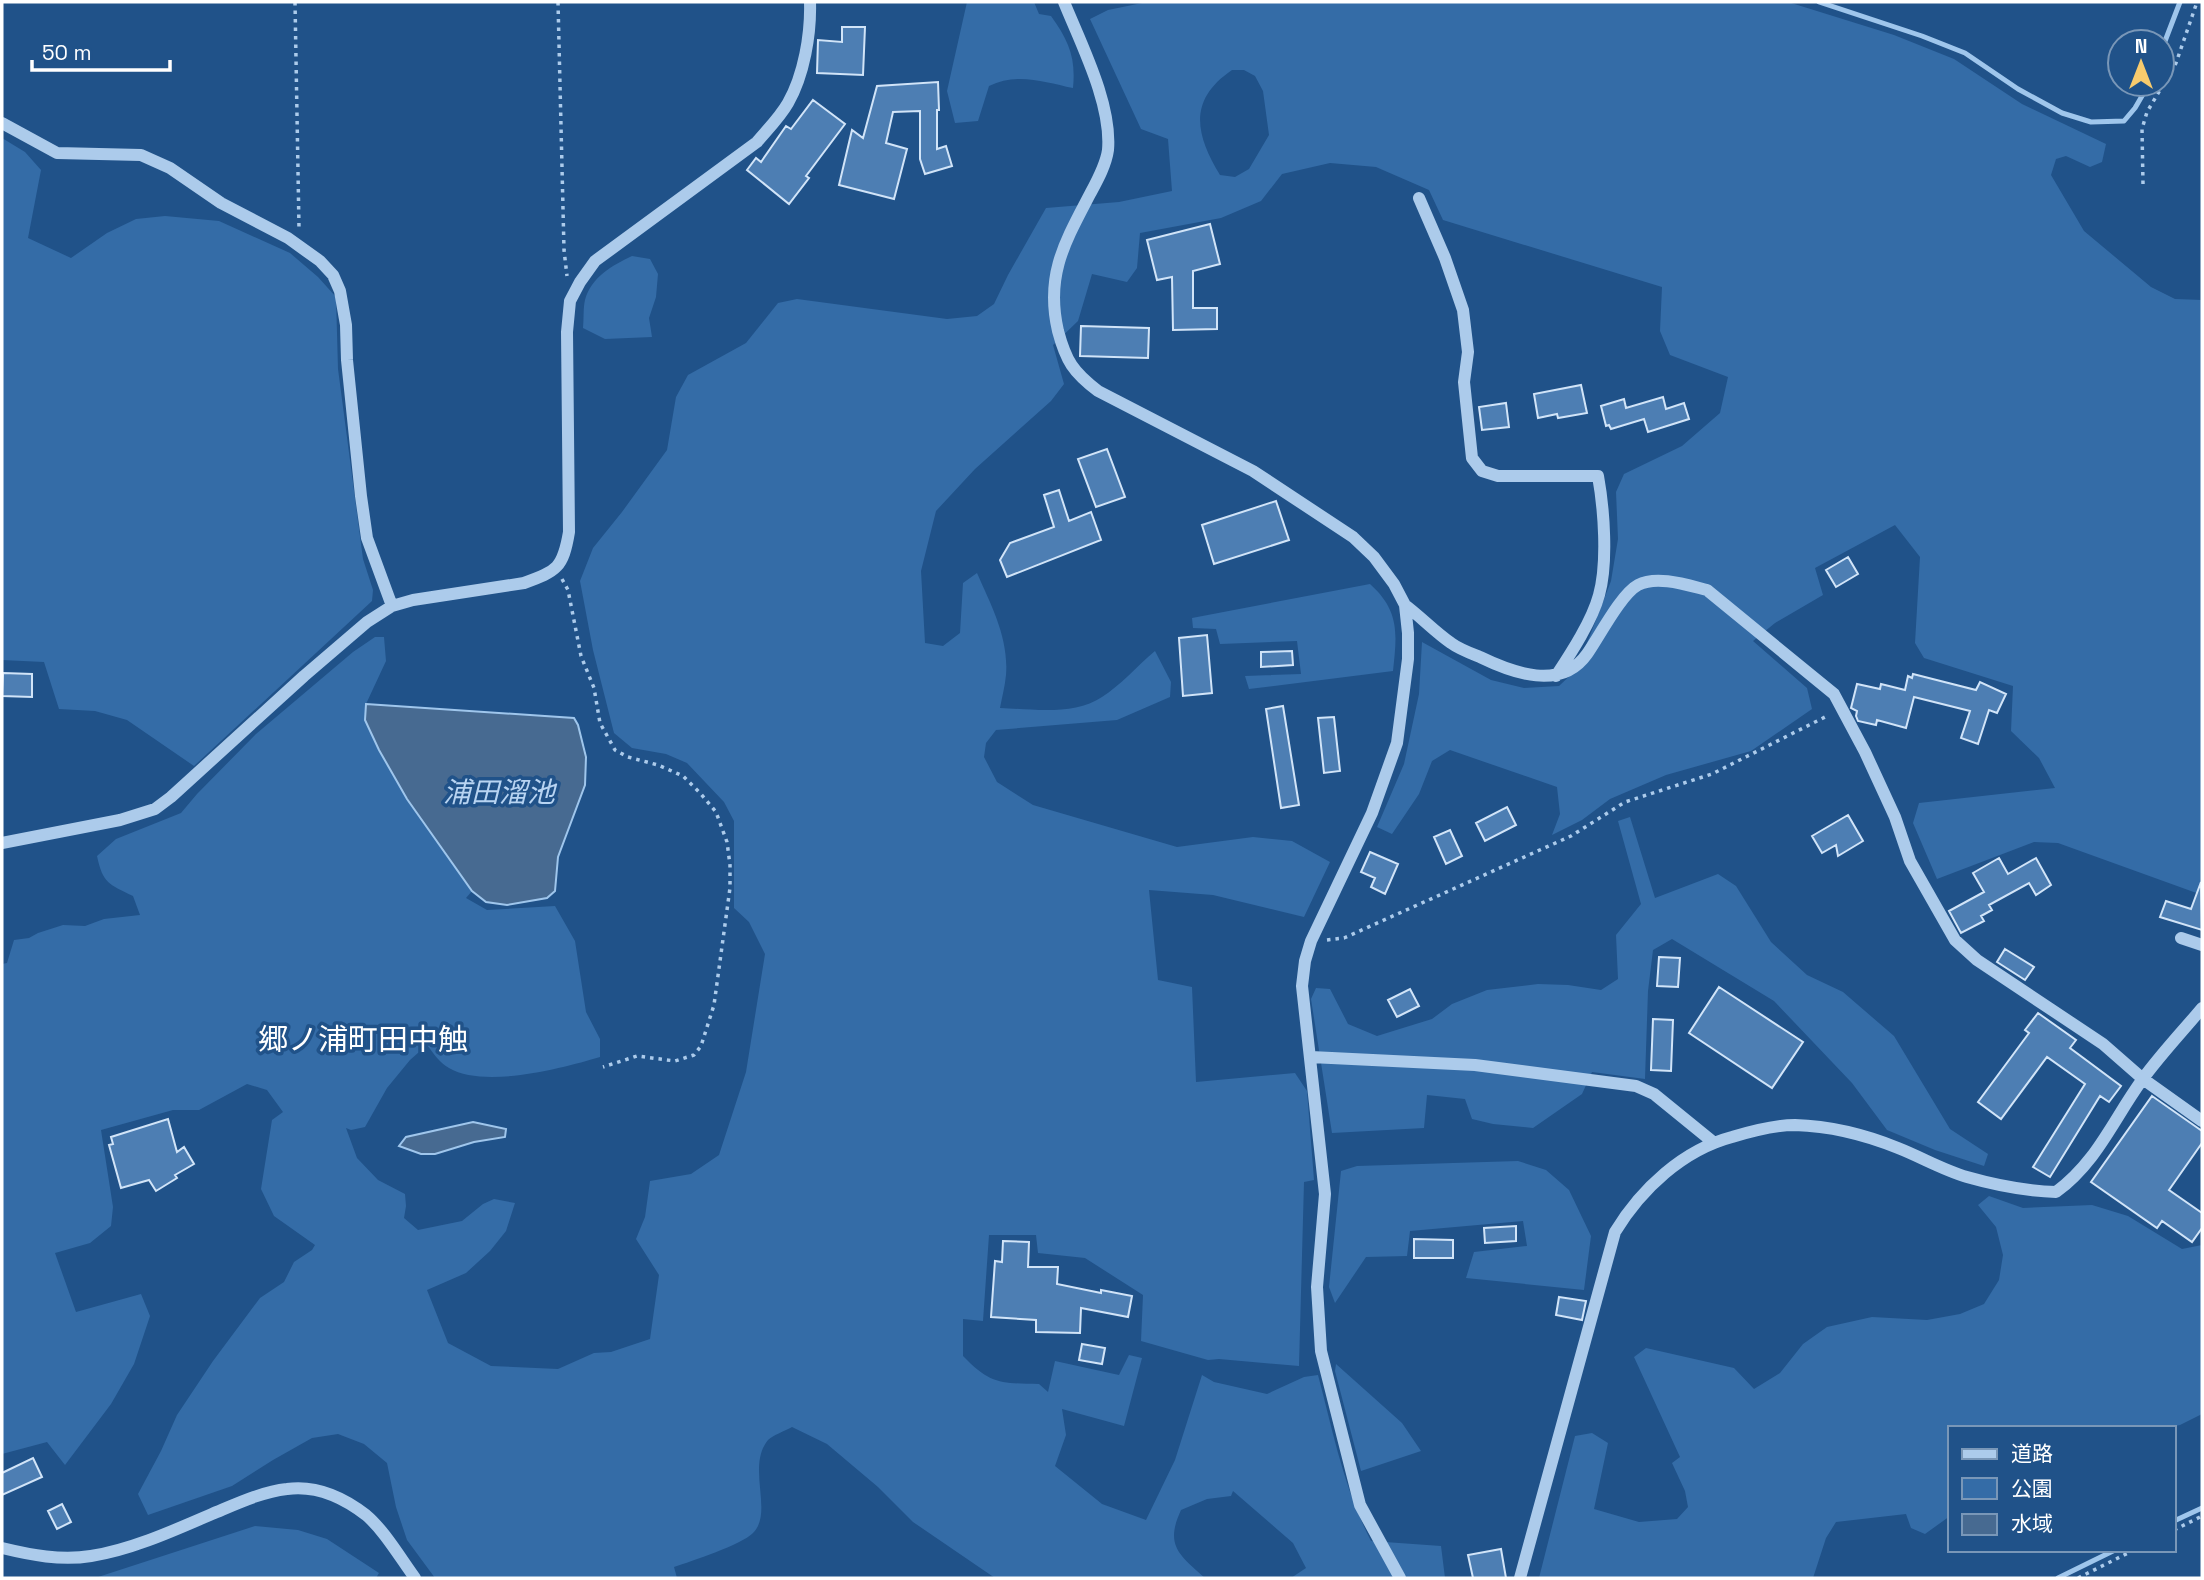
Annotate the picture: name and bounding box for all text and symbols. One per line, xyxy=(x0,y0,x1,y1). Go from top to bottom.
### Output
scale bar xyxy=(32,28,170,72)
north arrow xyxy=(2106,28,2176,98)
text: N xyxy=(2135,34,2147,59)
text: 50 m xyxy=(42,39,92,66)
water label: 浦田溜池 xyxy=(443,774,558,810)
district label: 郷ノ浦町田中触 xyxy=(258,1020,468,1059)
legend xyxy=(1948,1426,2176,1552)
text: 道路 xyxy=(2011,1440,2053,1467)
text: 公園 xyxy=(2011,1475,2053,1502)
text: 水域 xyxy=(2011,1510,2053,1537)

